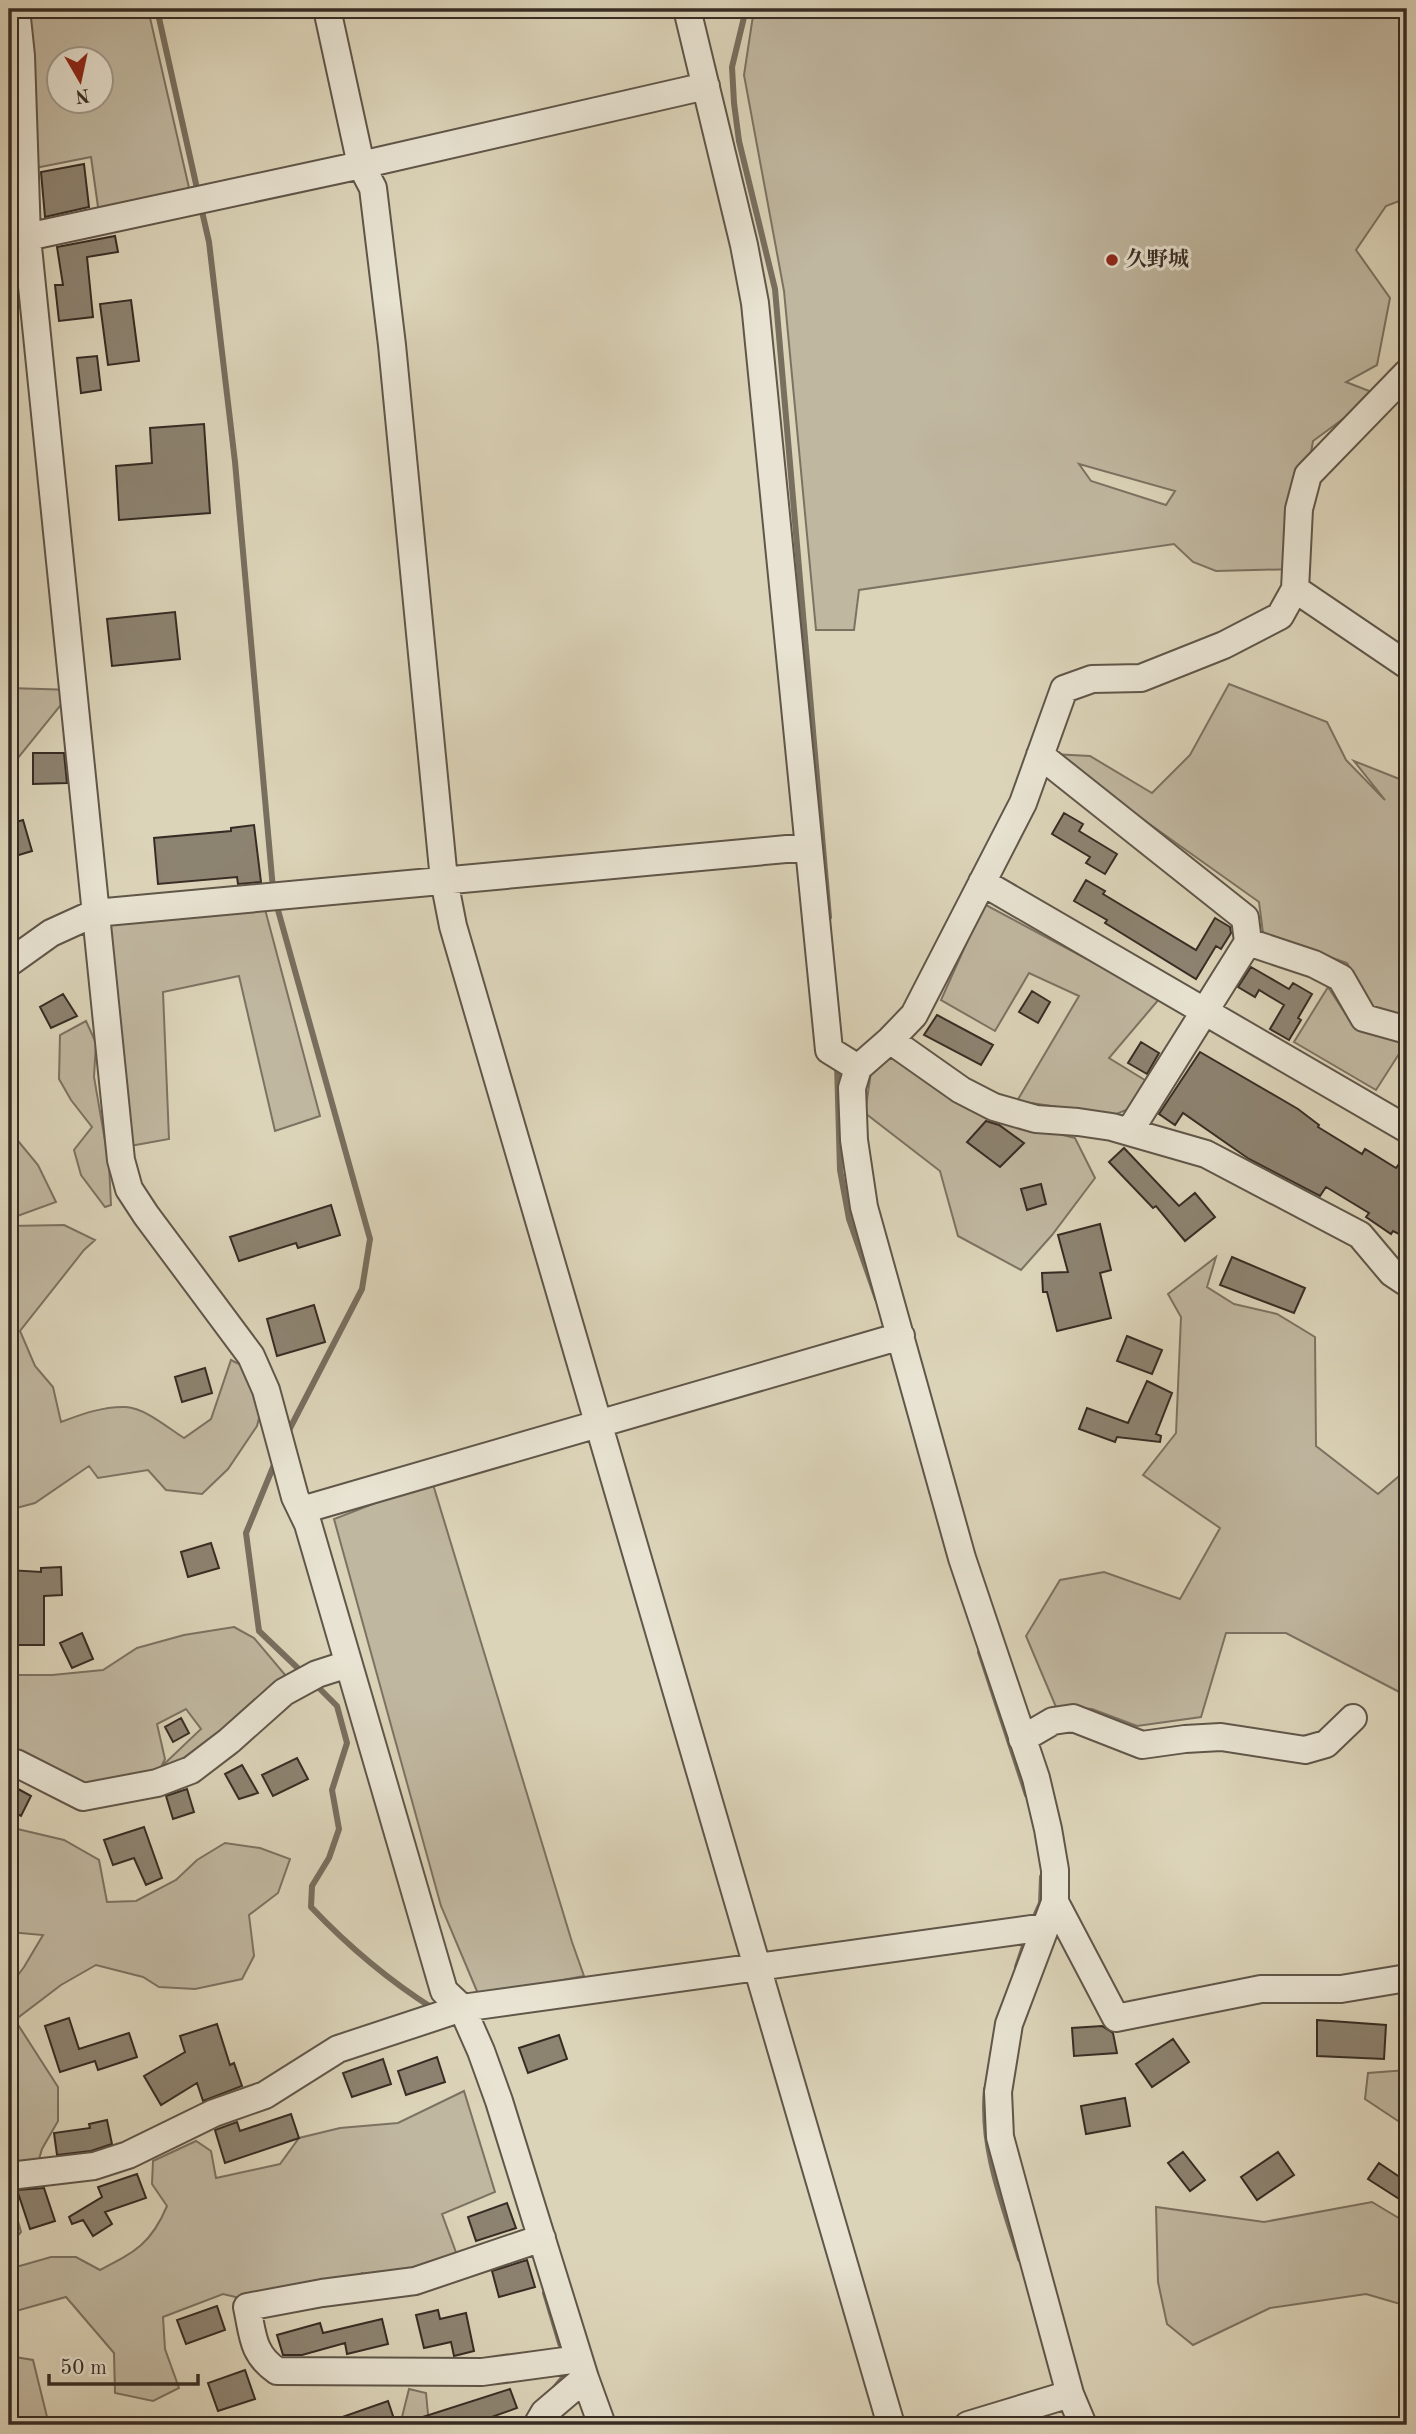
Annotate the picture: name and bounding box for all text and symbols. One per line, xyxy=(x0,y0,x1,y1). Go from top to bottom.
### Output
north arrow xyxy=(46,46,116,116)
text: N xyxy=(73,84,91,105)
place label: 久野城 xyxy=(1126,248,1189,271)
marker: 久野城 xyxy=(1104,252,1120,268)
scale bar xyxy=(49,2343,198,2387)
text: 50 m xyxy=(60,2358,107,2379)

